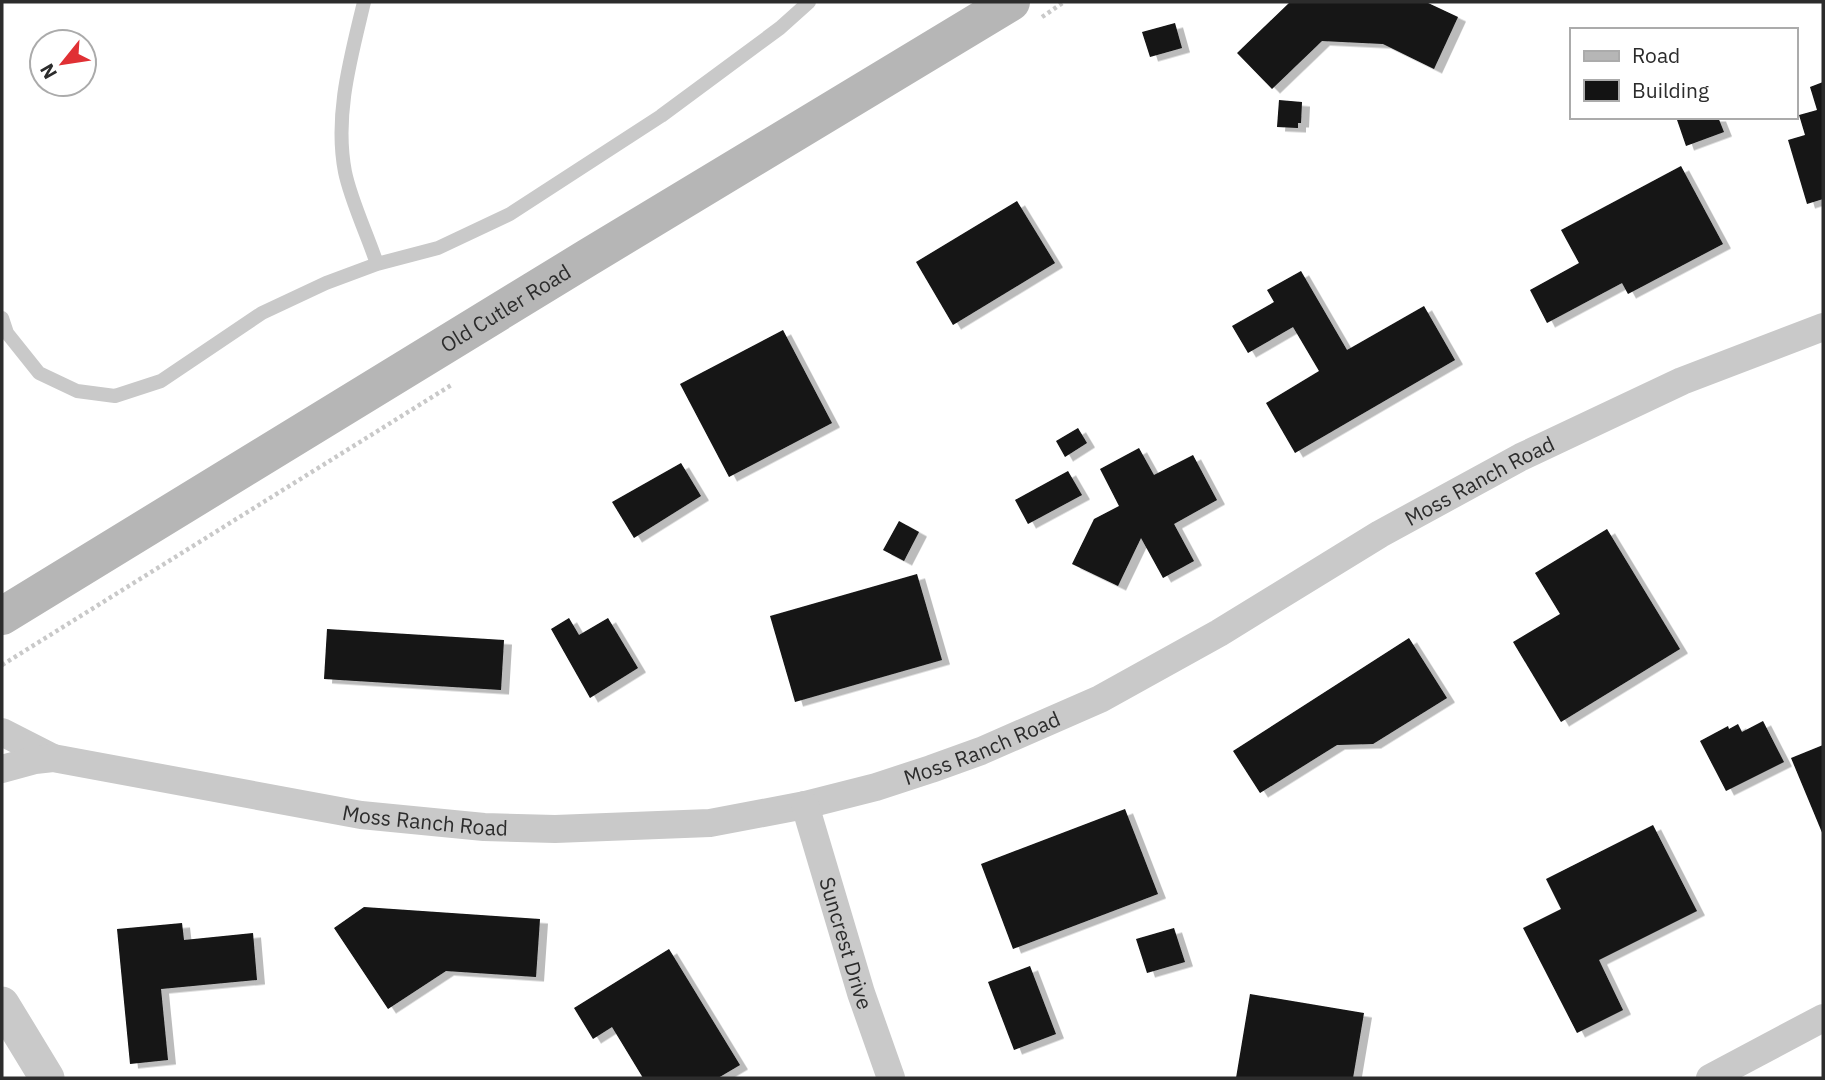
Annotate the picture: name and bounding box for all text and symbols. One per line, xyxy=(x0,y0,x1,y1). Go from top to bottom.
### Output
north arrow xyxy=(28,28,98,98)
legend xyxy=(1570,28,1797,119)
text: Road xyxy=(1632,41,1680,69)
text: N xyxy=(34,60,62,83)
text: Building xyxy=(1632,76,1709,104)
street label: Old Cutler Road xyxy=(435,257,576,359)
street label: Moss Ranch Road xyxy=(1399,429,1559,532)
street label: Moss Ranch Road xyxy=(900,704,1064,791)
street label: Moss Ranch Road xyxy=(340,798,508,842)
street label: Suncrest Drive xyxy=(813,873,880,1013)

